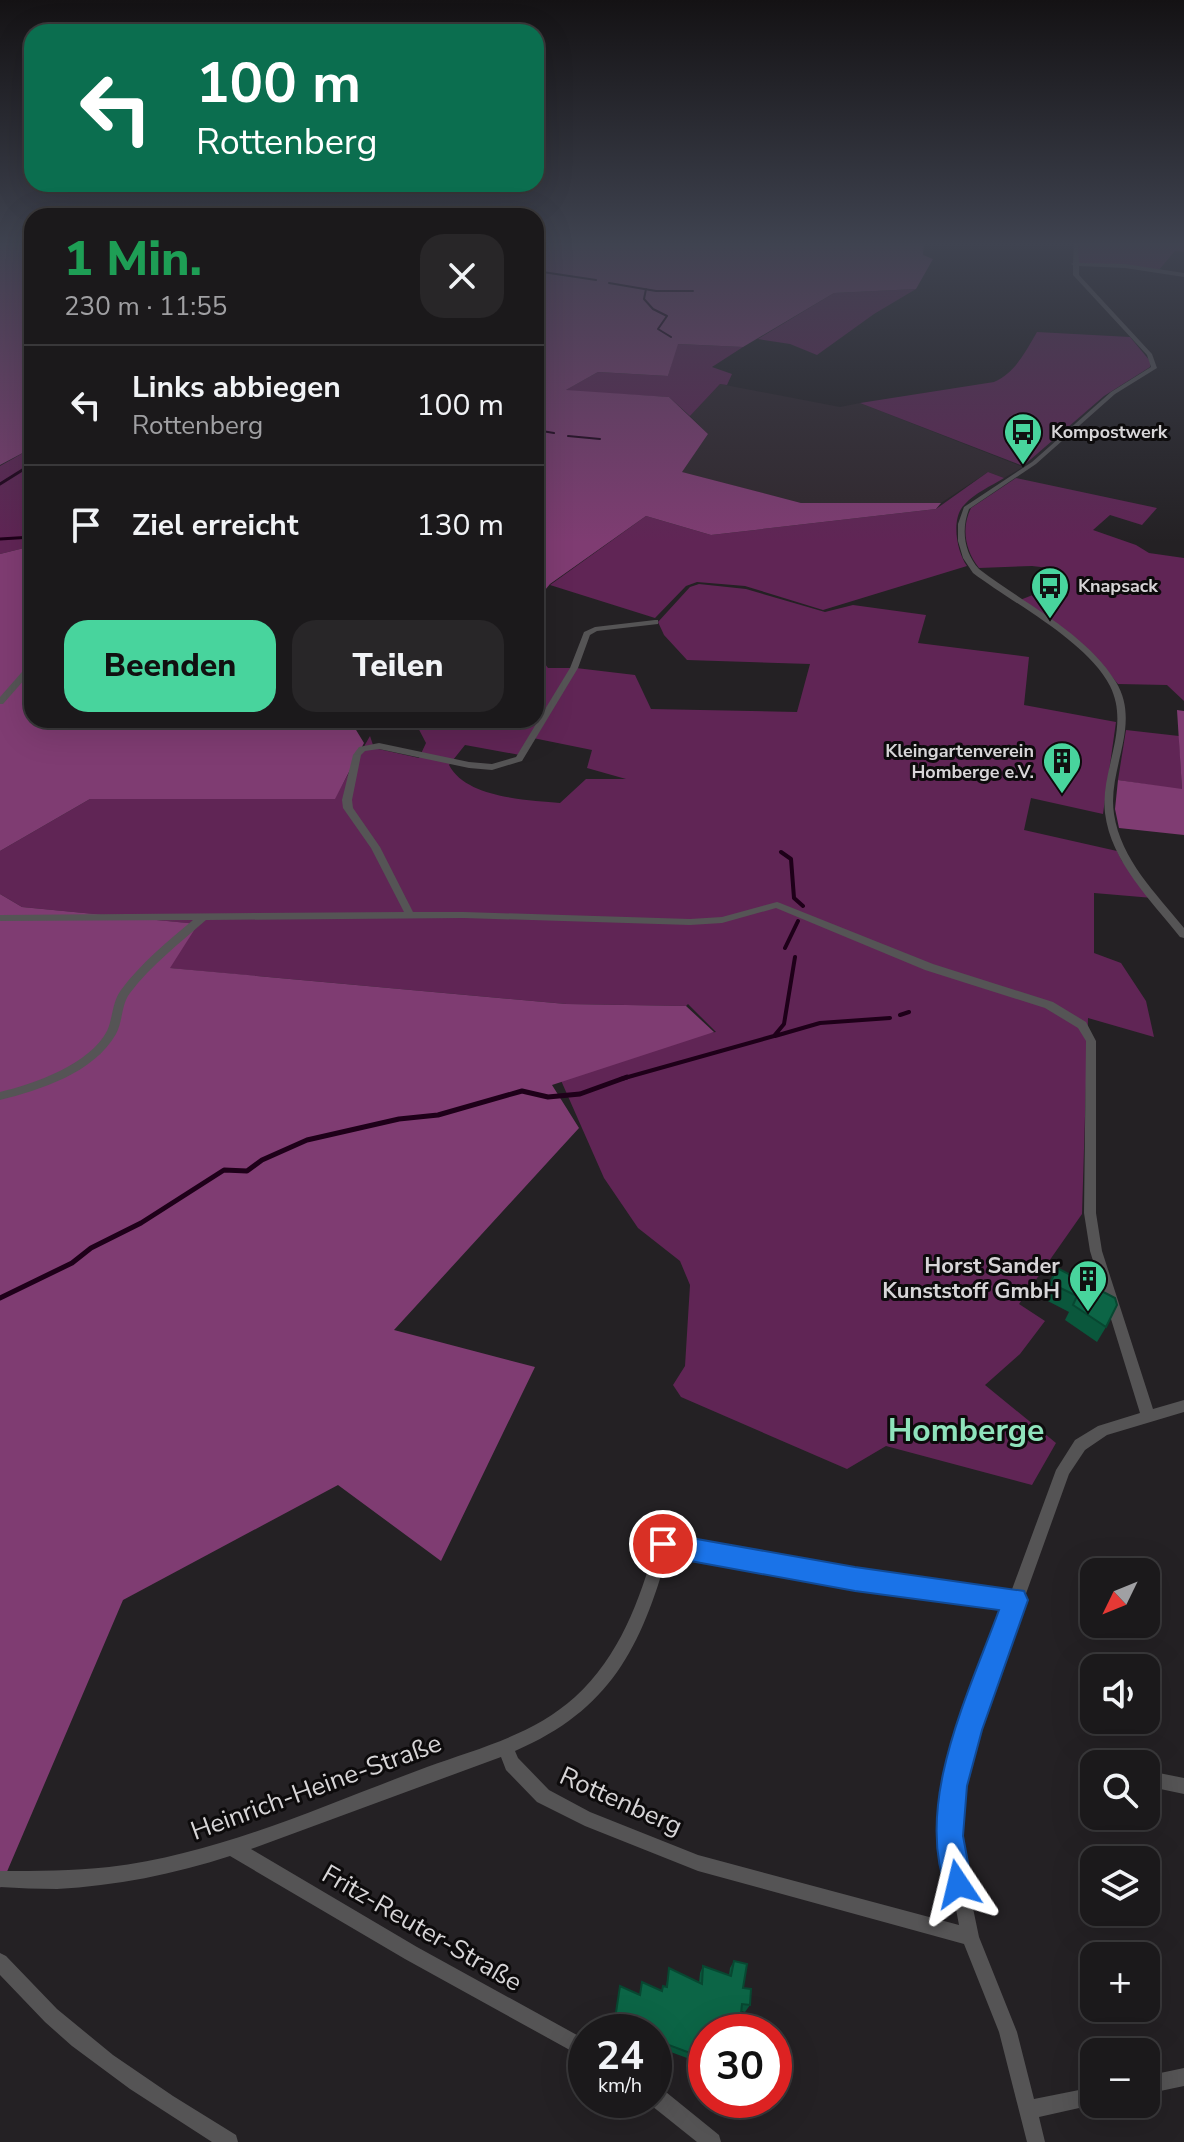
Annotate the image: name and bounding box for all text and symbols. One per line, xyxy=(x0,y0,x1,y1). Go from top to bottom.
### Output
text: 100 m xyxy=(196,45,361,122)
icon: left xyxy=(64,56,168,160)
text: Rottenberg xyxy=(196,118,378,167)
text: 1 Min. xyxy=(64,226,202,292)
button: close xyxy=(420,234,504,318)
text: 230 m · 11:55 xyxy=(64,289,227,324)
text: Links abbiegen xyxy=(132,367,341,408)
icon: left xyxy=(64,383,108,427)
text: 100 m xyxy=(417,385,504,426)
text: Rottenberg xyxy=(132,408,263,443)
bus stop icon: Kompostwerk xyxy=(1002,411,1044,466)
place label: Kompostwerk xyxy=(1051,420,1168,444)
icon: arrive xyxy=(64,503,108,547)
text: Ziel erreicht xyxy=(132,505,298,546)
text: 130 m xyxy=(417,505,504,546)
bus stop icon: Knapsack xyxy=(1029,565,1071,620)
place label: Knapsack xyxy=(1078,574,1158,598)
button: Beenden xyxy=(64,620,276,712)
button: Teilen xyxy=(292,620,504,712)
place label: Kleingartenverein Homberge e.V. xyxy=(885,739,1034,784)
building icon: Kleingartenverein Homberge e.V. xyxy=(1041,740,1083,795)
place label: Horst Sander Kunststoff GmbH xyxy=(882,1251,1060,1306)
building icon: Horst Sander Kunststoff GmbH xyxy=(1067,1258,1109,1313)
district label: Homberge xyxy=(888,1409,1044,1452)
pin xyxy=(629,1510,697,1578)
icon: arrive xyxy=(641,1522,685,1566)
north arrow xyxy=(1080,1558,1160,1638)
map controls xyxy=(1080,1558,1160,2118)
button: sound xyxy=(1080,1654,1160,1734)
street label: Heinrich-Heine-Straße xyxy=(186,1725,446,1849)
button: search xyxy=(1080,1750,1160,1830)
street label: Rottenberg xyxy=(554,1758,688,1844)
position arrow xyxy=(916,1842,1000,1926)
button: layers xyxy=(1080,1846,1160,1926)
street label: Fritz-Reuter-Straße xyxy=(315,1856,529,2000)
button: + xyxy=(1080,1942,1160,2022)
speed limit sign: 30 xyxy=(688,2014,792,2118)
text: 24 xyxy=(596,2029,644,2083)
button: − xyxy=(1080,2038,1160,2118)
text: km/h xyxy=(598,2072,642,2099)

